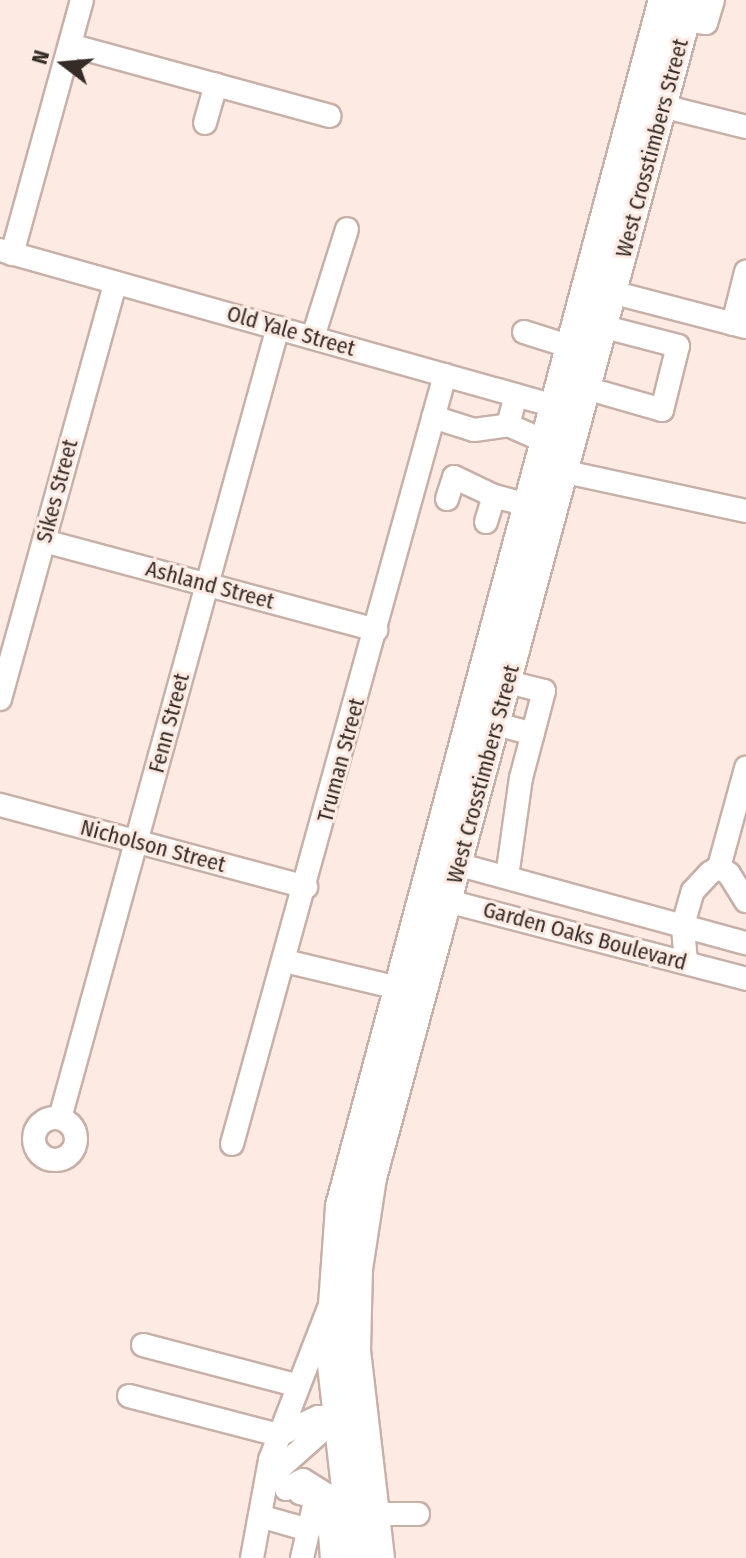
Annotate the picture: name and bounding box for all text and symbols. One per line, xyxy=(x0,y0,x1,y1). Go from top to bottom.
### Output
north arrow xyxy=(24,24,104,104)
street label: West Crosstimbers Street xyxy=(610,36,694,260)
text: N xyxy=(26,47,55,67)
street label: Old Yale Street xyxy=(224,300,358,362)
street label: Sikes Street xyxy=(31,436,83,546)
street label: Ashland Street xyxy=(143,555,277,615)
street label: West Crosstimbers Street xyxy=(441,662,525,886)
street label: Fenn Street xyxy=(143,670,195,776)
street label: Truman Street xyxy=(312,695,370,825)
street label: Nicholson Street xyxy=(78,814,228,878)
street label: Garden Oaks Boulevard xyxy=(480,896,690,976)

